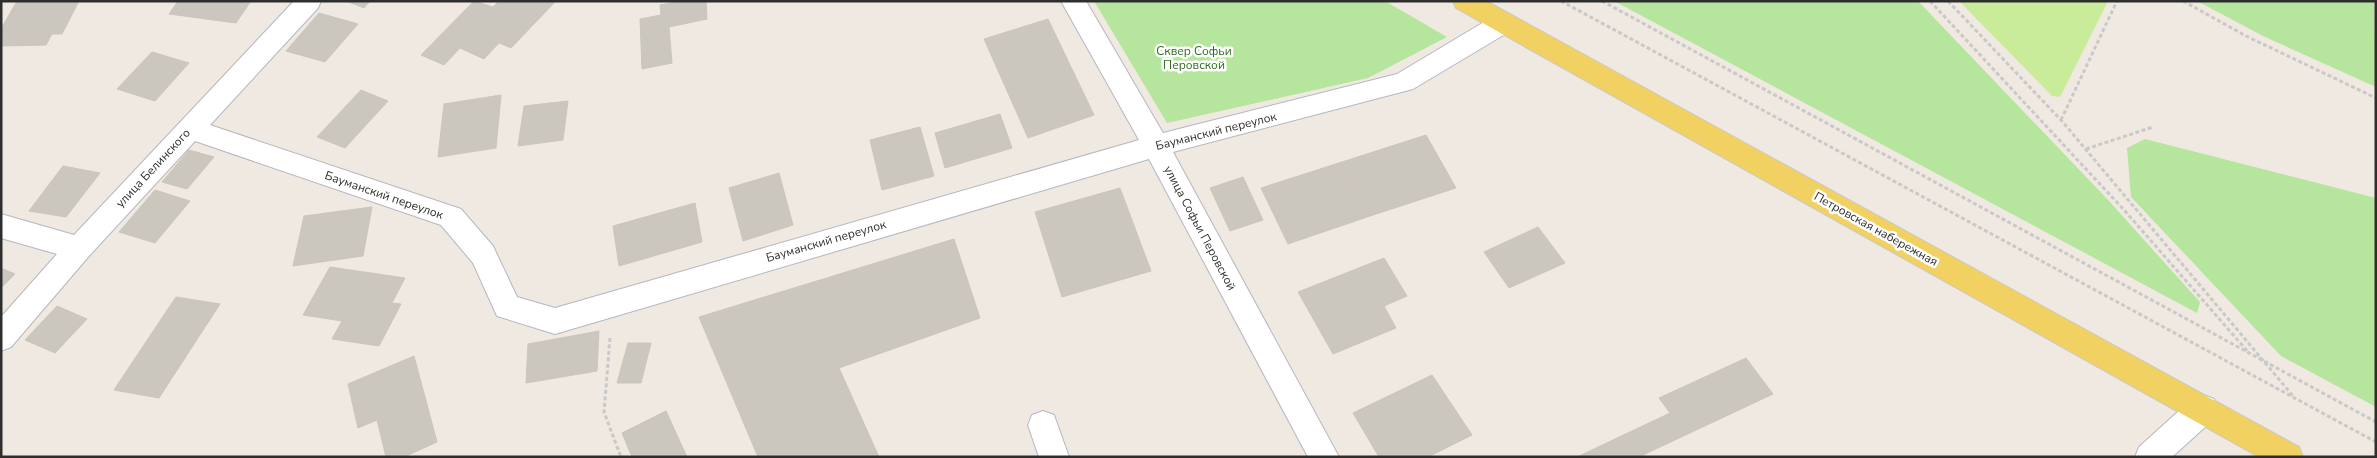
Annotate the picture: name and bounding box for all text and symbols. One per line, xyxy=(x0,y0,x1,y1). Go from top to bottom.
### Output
park label: Сквер Софьи Перовской xyxy=(1156,43,1232,73)
street label: Бауманский переулок xyxy=(1154,108,1279,154)
street label: улица Белинского xyxy=(112,125,194,211)
street label: улица Софьи Перовской xyxy=(1160,163,1240,293)
street label: Бауманский переулок xyxy=(323,167,446,223)
street label: Петровская набережная xyxy=(1811,188,1941,270)
street label: Бауманский переулок xyxy=(764,216,889,266)

